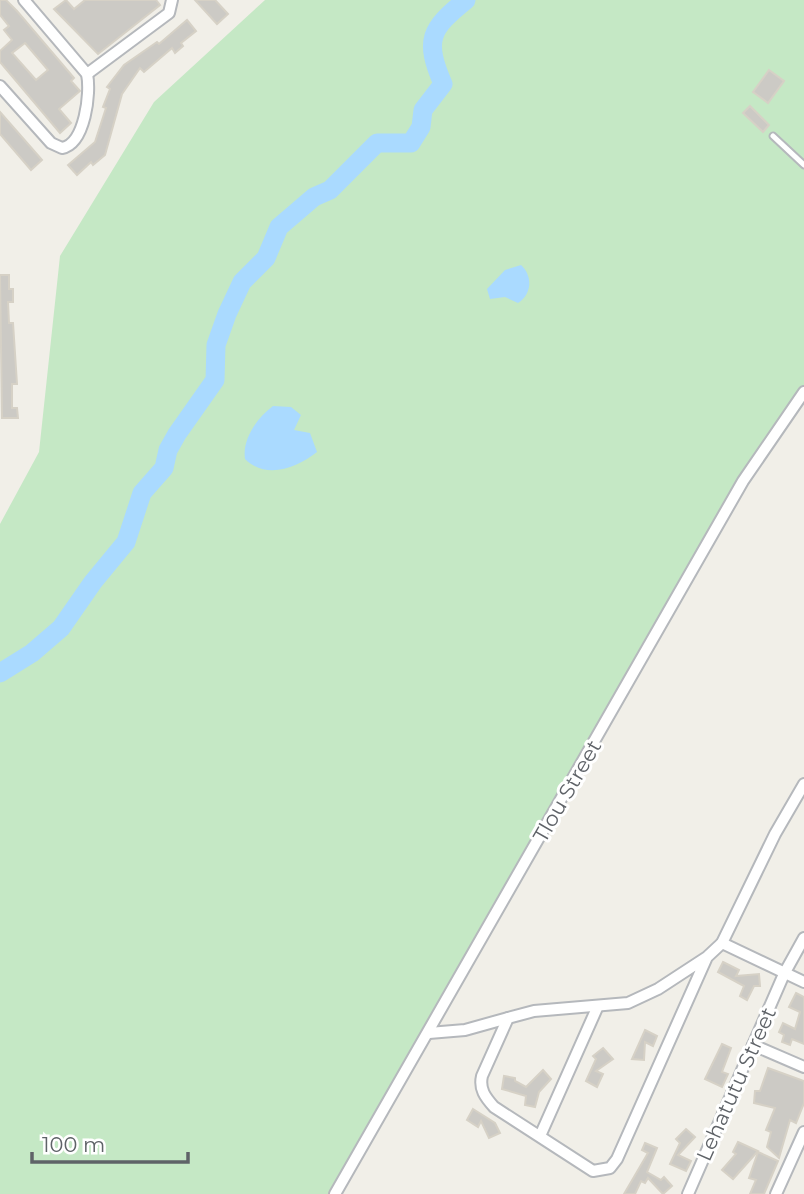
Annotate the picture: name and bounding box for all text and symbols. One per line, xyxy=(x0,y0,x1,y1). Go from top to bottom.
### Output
street label: Tlou Street xyxy=(528,735,606,847)
street label: Lehatutu Street xyxy=(691,1003,781,1165)
scale bar xyxy=(32,1120,187,1164)
text: 100 m xyxy=(42,1132,105,1157)

